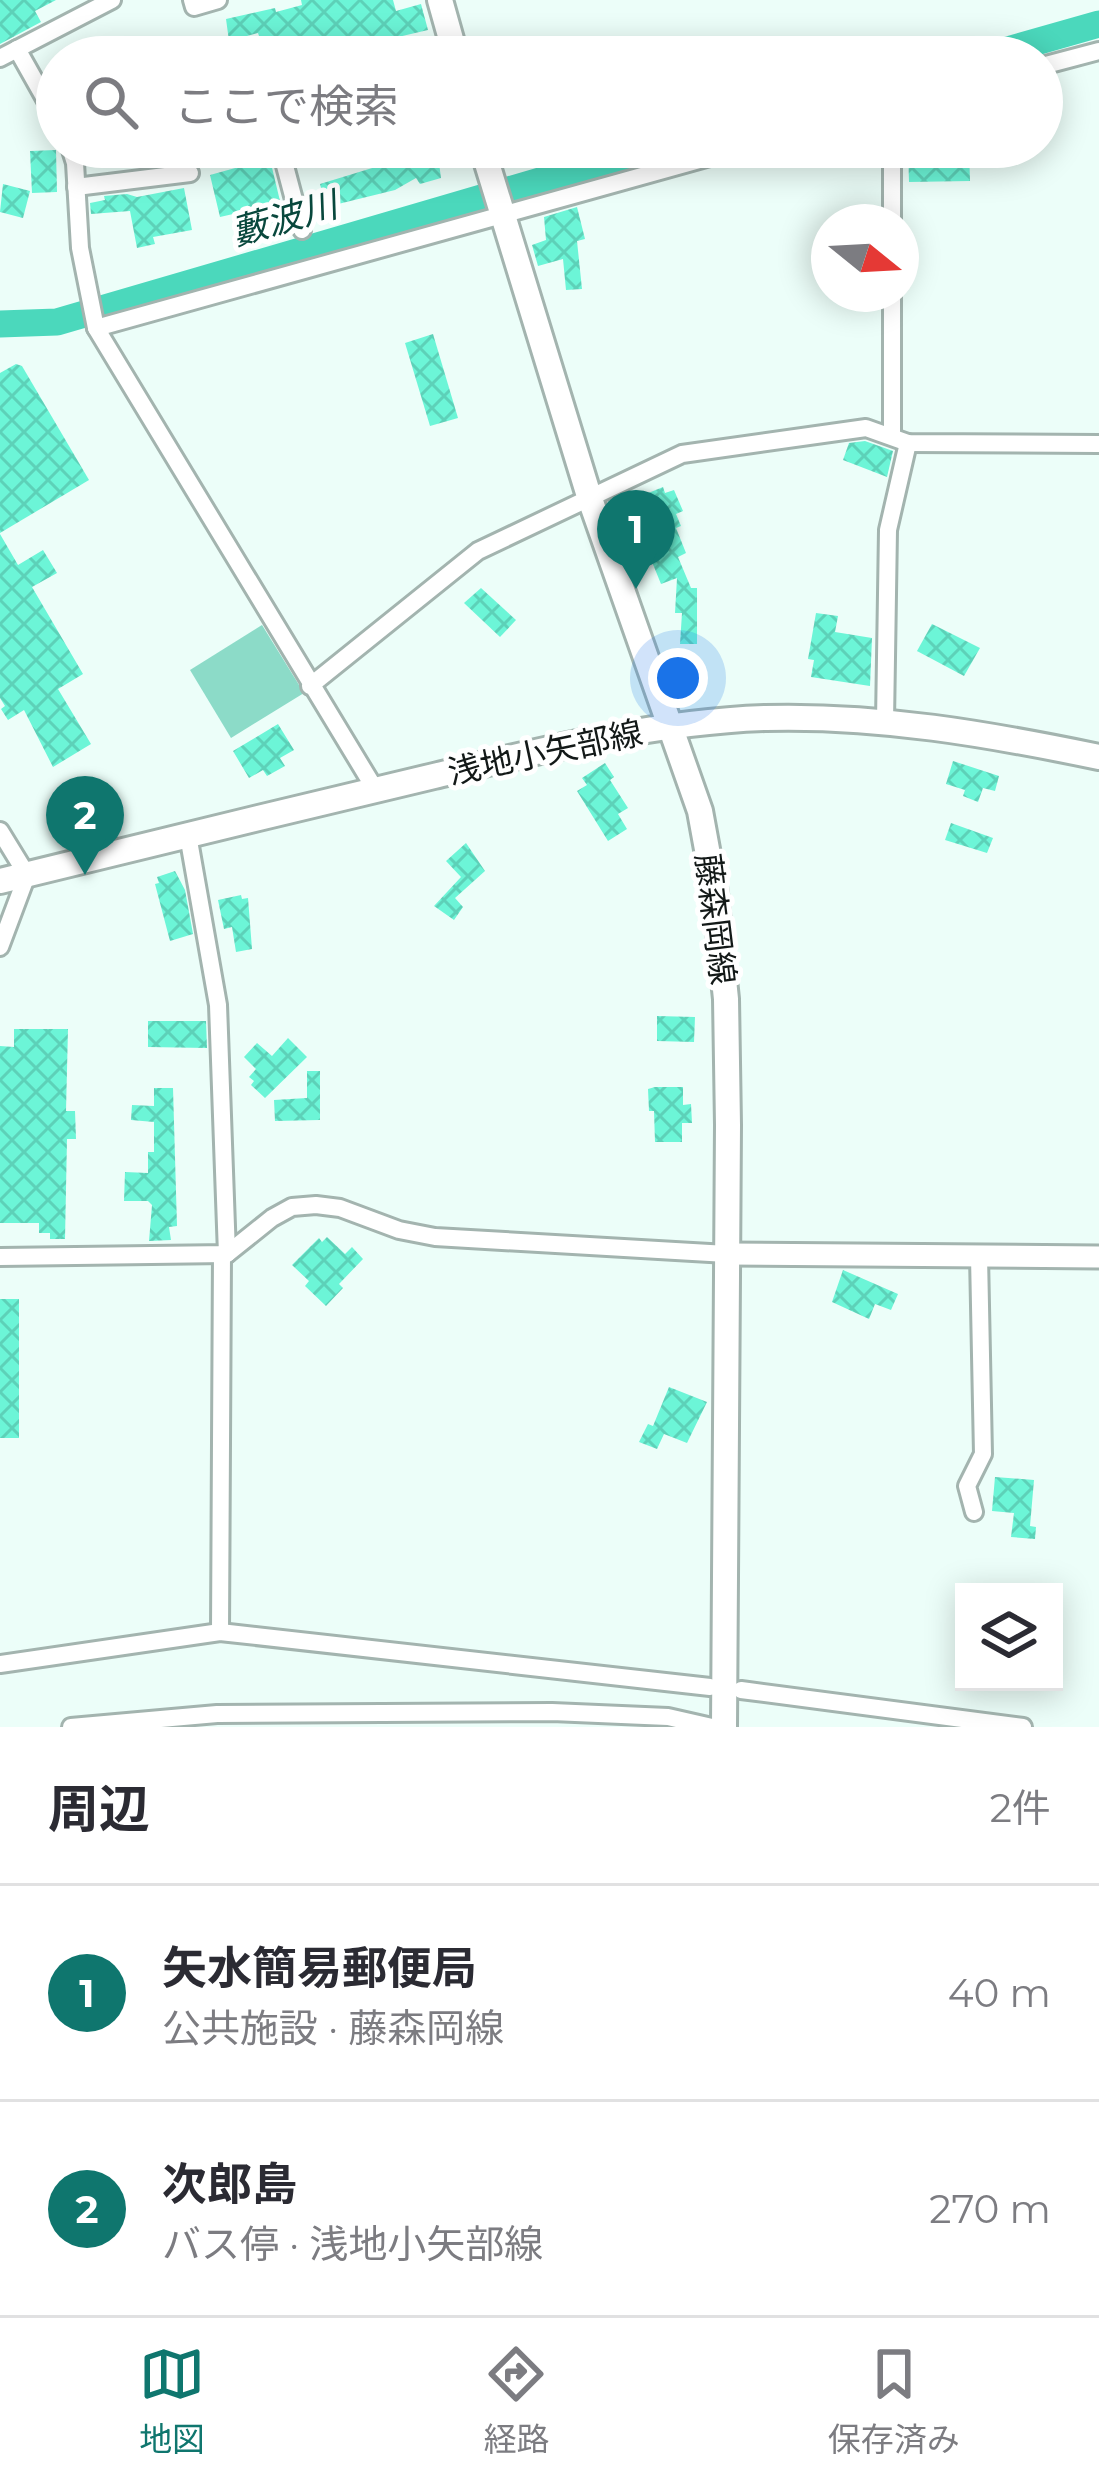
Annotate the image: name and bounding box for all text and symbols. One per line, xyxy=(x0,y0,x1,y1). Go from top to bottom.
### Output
search box xyxy=(36,36,1063,168)
icon: search xyxy=(78,69,144,135)
text: ここで検索 xyxy=(174,78,399,133)
water label: 藪波川 xyxy=(226,181,346,254)
north arrow xyxy=(811,204,919,312)
pin: 1 xyxy=(597,490,675,589)
your location xyxy=(648,648,708,708)
street label: 浅地小矢部線 xyxy=(444,712,646,792)
pin: 2 xyxy=(46,776,124,875)
street label: 藤森岡線 xyxy=(688,851,744,987)
map controls xyxy=(955,1583,1063,1691)
button: layers xyxy=(955,1583,1063,1691)
text: 周辺 xyxy=(48,1778,150,1840)
text: 2件 xyxy=(990,1784,1051,1832)
text: 矢水簡易郵便局 xyxy=(162,1940,477,1995)
text: 1 xyxy=(79,1969,95,2017)
text: 40 m xyxy=(948,1969,1051,2017)
text: 公共施設 · 藤森岡線 xyxy=(162,2004,504,2052)
text: 次郎島 xyxy=(162,2156,297,2211)
text: 2 xyxy=(75,2185,99,2233)
text: 270 m xyxy=(929,2185,1051,2233)
text: バス停 · 浅地小矢部線 xyxy=(162,2220,543,2268)
tab: 地図 xyxy=(139,2341,205,2461)
tab: 経路 xyxy=(483,2341,549,2461)
tab: 保存済み xyxy=(828,2341,960,2461)

